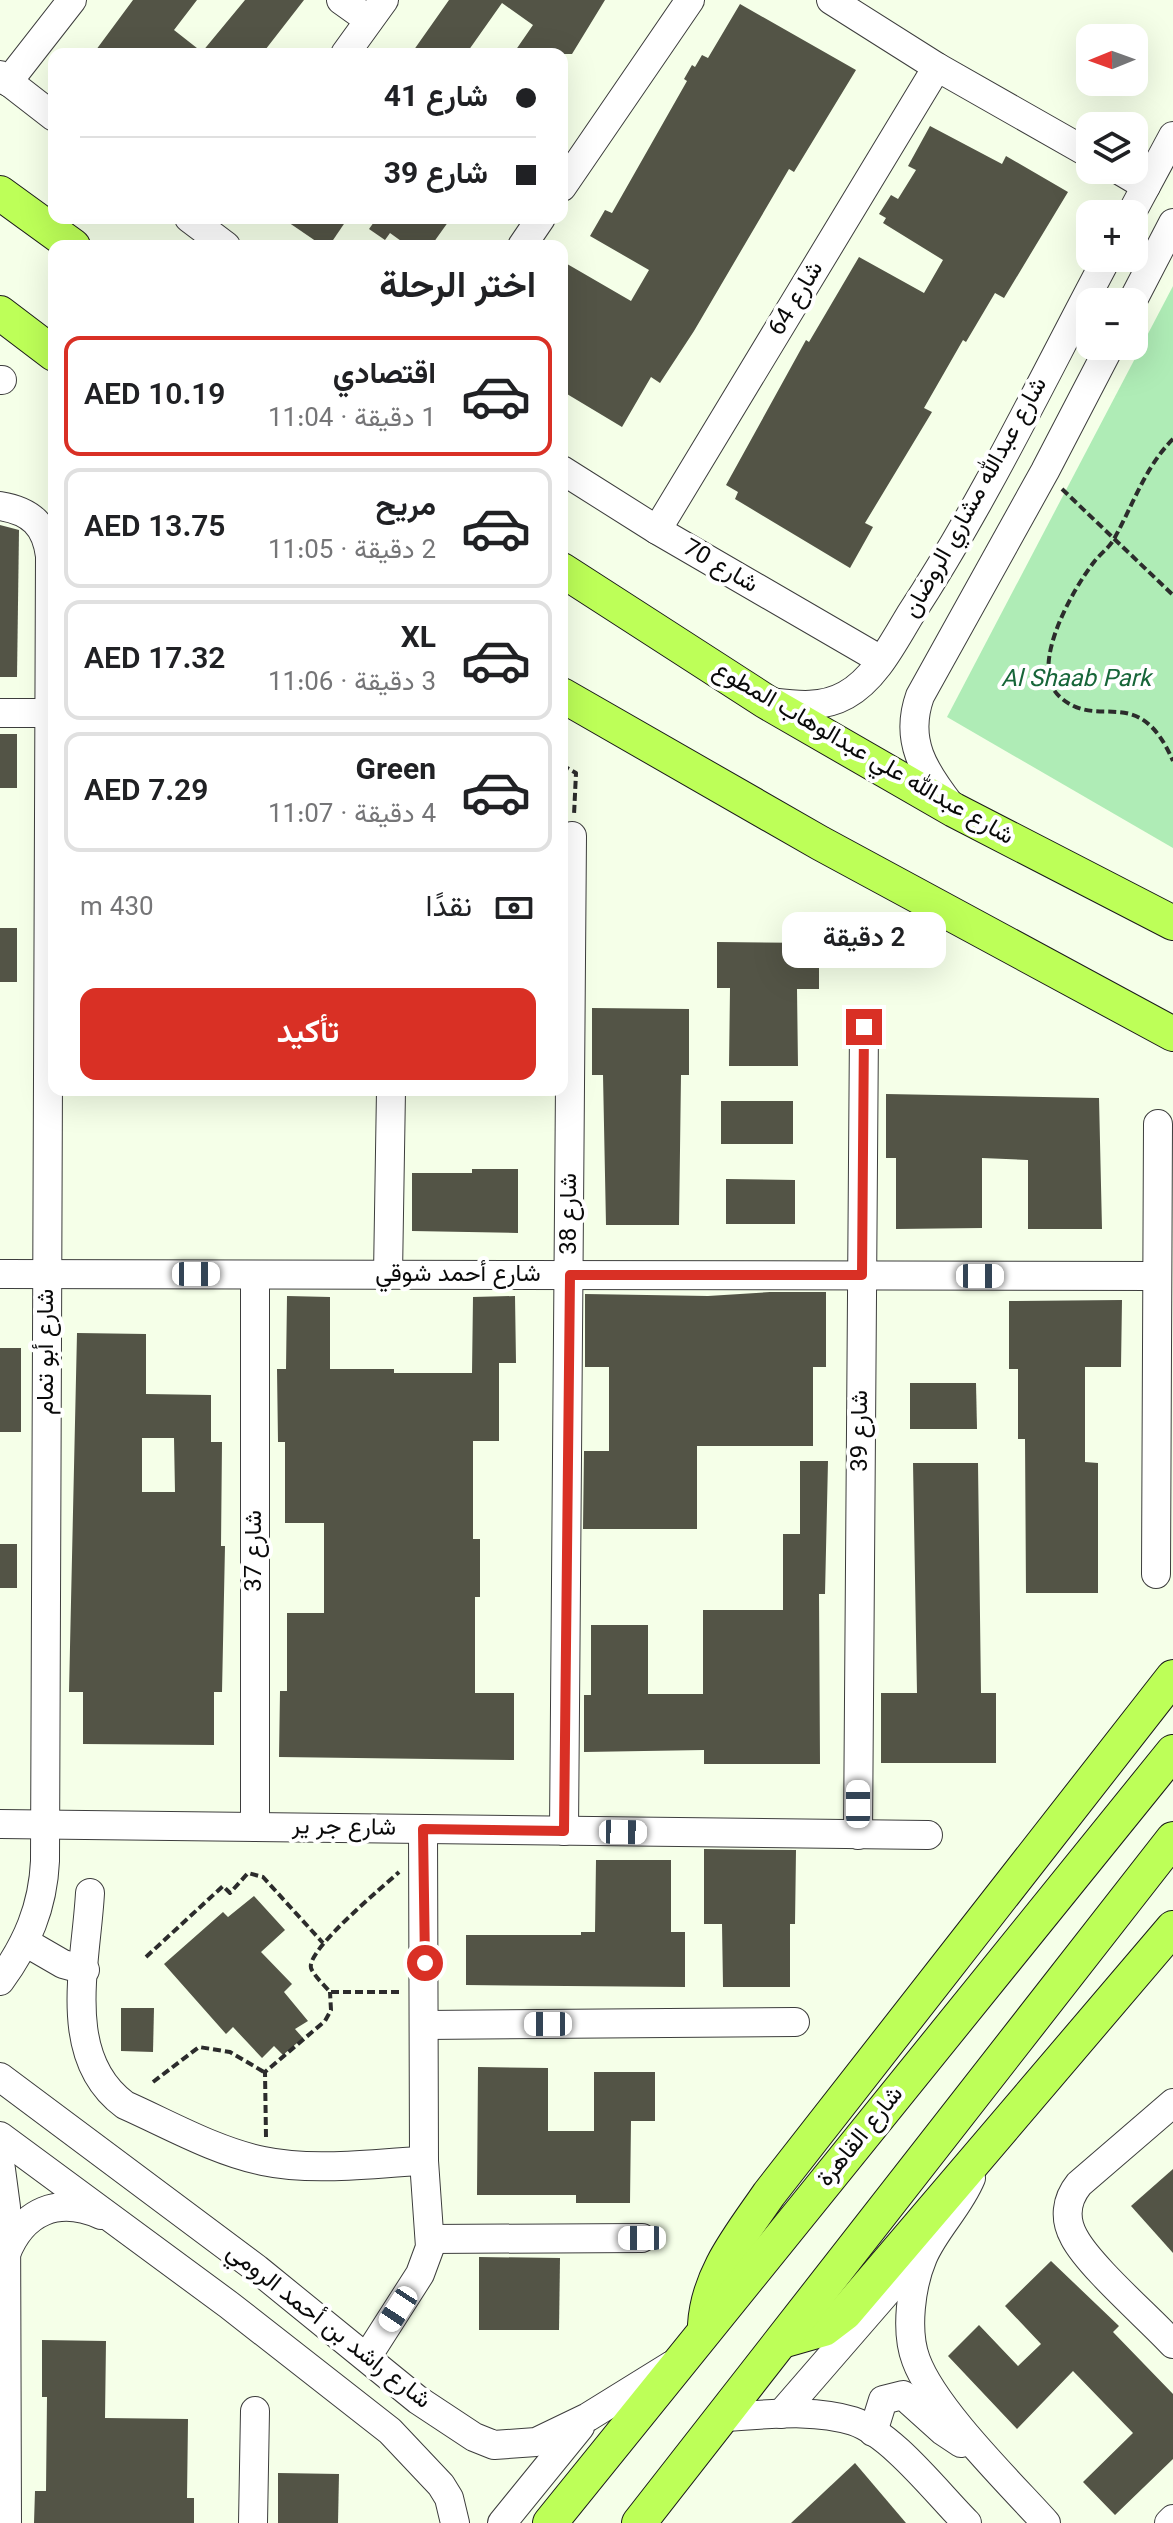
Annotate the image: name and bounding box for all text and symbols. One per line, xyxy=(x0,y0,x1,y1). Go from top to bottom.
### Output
north arrow xyxy=(1076,24,1148,96)
map controls xyxy=(1076,24,1148,360)
text: شارع 41 xyxy=(384,75,488,122)
button: layers xyxy=(1076,112,1148,184)
text: شارع 39 xyxy=(384,152,488,199)
button: + xyxy=(1076,200,1148,272)
street label: شارع 64 xyxy=(760,254,834,344)
text: اختر الرحلة xyxy=(379,260,536,316)
button: − xyxy=(1076,288,1148,360)
text: اقتصادي xyxy=(333,352,436,399)
icon: car xyxy=(460,360,532,432)
street label: شارع عبدالله مشاري الروضان xyxy=(894,370,1058,626)
text: AED 10.19 xyxy=(84,373,225,420)
text: 1 دقيقة · 11:04 xyxy=(268,399,436,440)
text: مريح xyxy=(376,484,436,531)
icon: car xyxy=(460,492,532,564)
text: AED 13.75 xyxy=(84,505,225,552)
street label: شارع 70 xyxy=(675,530,765,604)
text: 2 دقيقة · 11:05 xyxy=(268,531,436,572)
text: XL xyxy=(401,616,436,663)
icon: car xyxy=(460,624,532,696)
text: AED 17.32 xyxy=(84,637,225,684)
street label: شارع عبدالله علي عبدالوهاب المطوع xyxy=(705,652,1021,856)
park label: Al Shaab Park xyxy=(1001,661,1154,699)
text: 3 دقيقة · 11:06 xyxy=(268,663,436,704)
text: Green xyxy=(356,748,436,795)
icon: car xyxy=(460,756,532,828)
text: AED 7.29 xyxy=(84,769,208,816)
text: 4 دقيقة · 11:07 xyxy=(268,795,436,836)
text: نقدًا xyxy=(426,885,472,932)
icon: cash xyxy=(492,886,536,930)
text: 430 m xyxy=(80,888,154,929)
callout: 2 دقيقة xyxy=(782,911,946,967)
text: 2 دقيقة xyxy=(823,919,905,960)
button: تأكيد xyxy=(80,988,536,1080)
route end xyxy=(846,1009,882,1045)
street label: شارع 38 xyxy=(551,1173,589,1255)
street label: شارع أحمد شوقي xyxy=(375,1256,541,1294)
car xyxy=(172,1262,220,1286)
car xyxy=(956,1264,1004,1288)
street label: شارع أبو تمام xyxy=(28,1289,66,1415)
street label: شارع 39 xyxy=(842,1390,880,1472)
street label: شارع 37 xyxy=(236,1510,274,1592)
car xyxy=(846,1780,870,1828)
street label: شارع جر ير xyxy=(291,1808,396,1848)
car xyxy=(599,1820,647,1844)
route start xyxy=(407,1945,443,1981)
car xyxy=(524,2012,572,2036)
street label: شارع القاهرة xyxy=(808,2078,914,2196)
car xyxy=(618,2226,666,2250)
street label: شارع راشد بن أحمد الرومي xyxy=(217,2235,439,2419)
car xyxy=(375,2282,421,2336)

